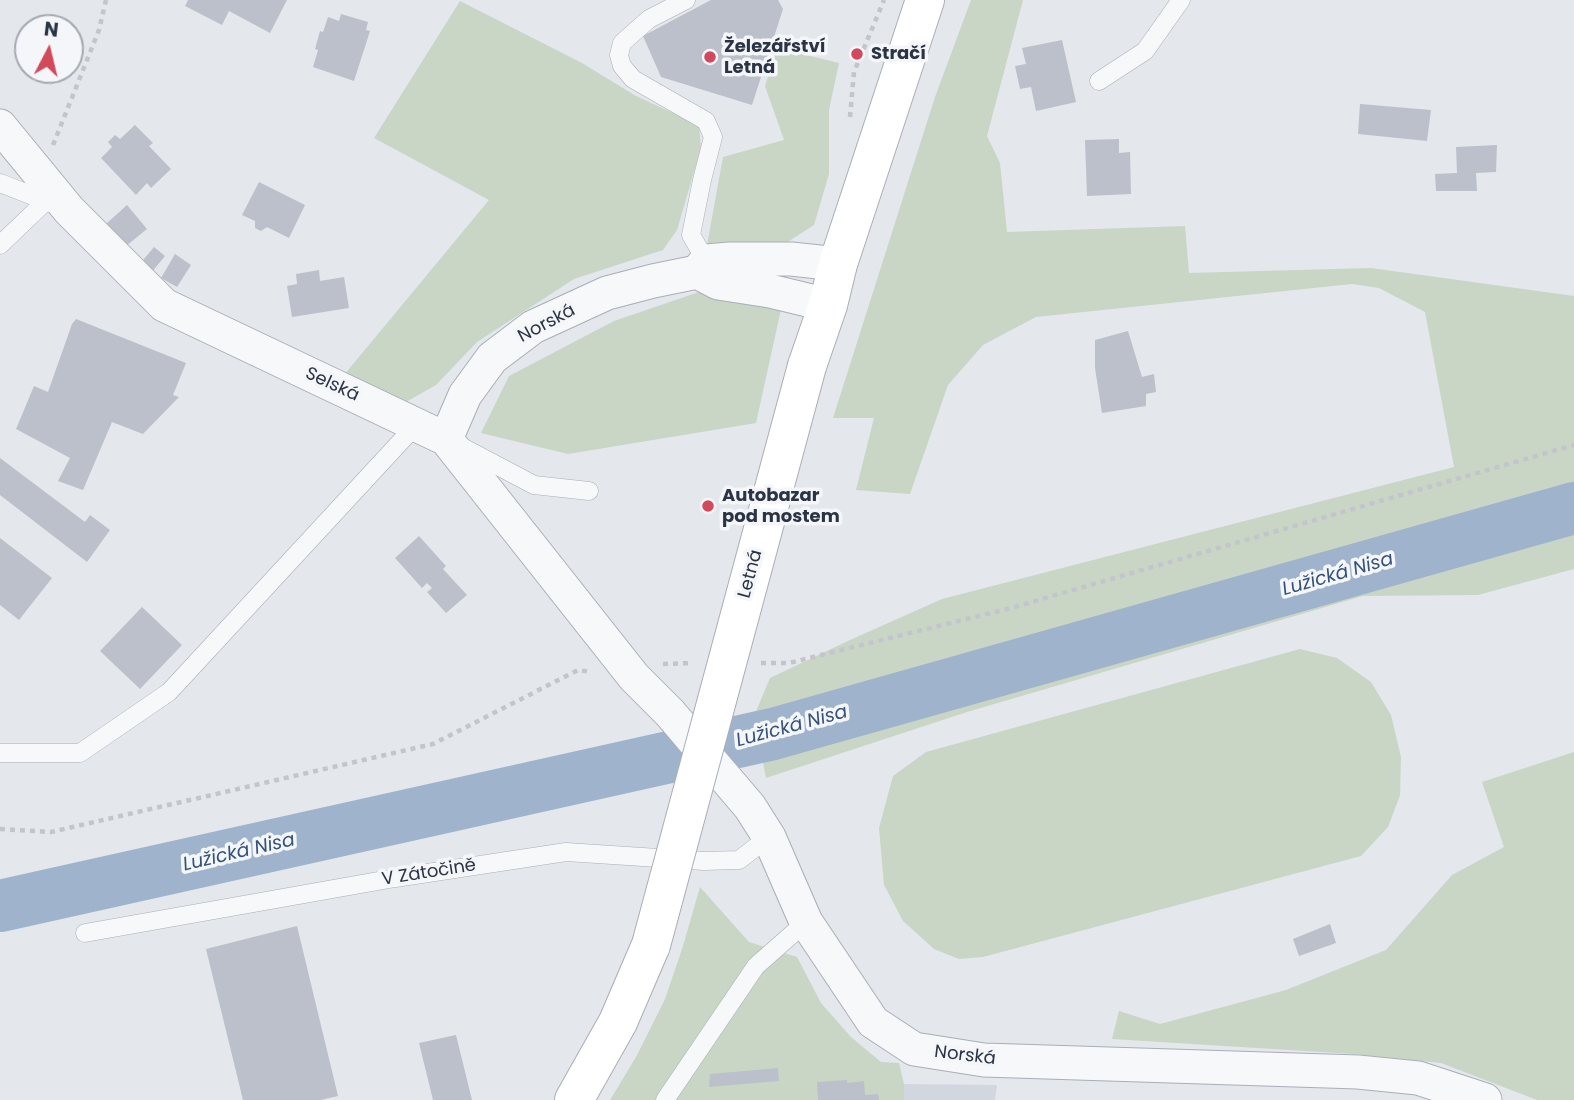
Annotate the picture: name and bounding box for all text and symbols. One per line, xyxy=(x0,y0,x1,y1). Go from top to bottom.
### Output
north arrow xyxy=(14,14,84,84)
text: N xyxy=(43,15,60,44)
place label: Železářství Letná xyxy=(724,36,825,78)
place label: Stračí xyxy=(871,43,926,65)
marker: Stračí xyxy=(849,46,865,62)
marker: Železářství Letná xyxy=(702,49,718,65)
street label: Norská xyxy=(515,300,579,348)
street label: Selská xyxy=(302,363,362,407)
place label: Autobazar pod mostem xyxy=(722,485,840,528)
marker: Autobazar pod mostem xyxy=(700,498,716,514)
street label: Letná xyxy=(734,547,768,601)
water label: Lužická Nisa xyxy=(1280,548,1396,602)
water label: Lužická Nisa xyxy=(734,701,850,753)
water label: Lužická Nisa xyxy=(181,829,297,877)
street label: V Zátočině xyxy=(380,855,478,891)
street label: Norská xyxy=(933,1042,997,1070)

